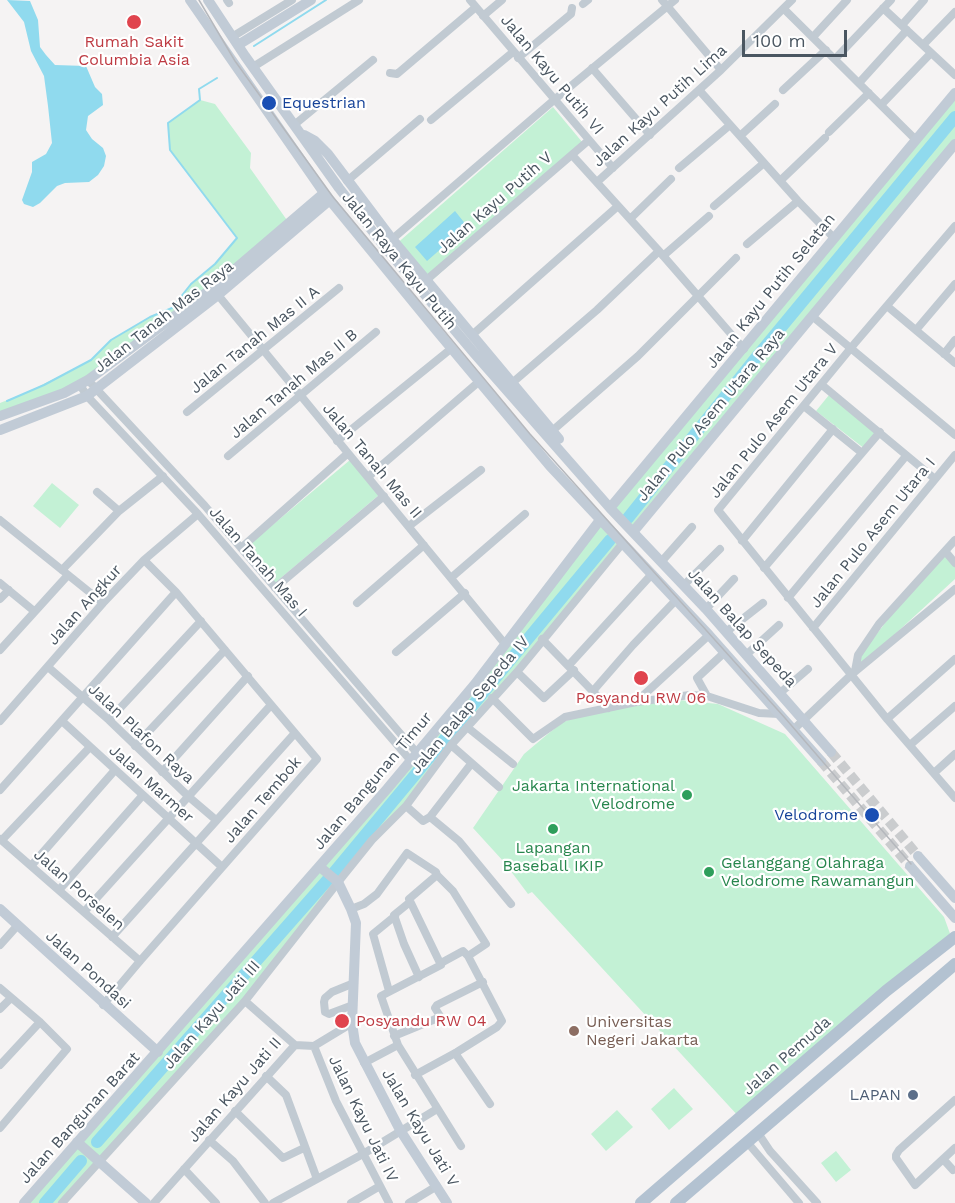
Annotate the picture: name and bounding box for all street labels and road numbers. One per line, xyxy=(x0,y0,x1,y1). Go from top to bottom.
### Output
street label: Jalan Kayu Putih VI xyxy=(496,11,608,139)
street label: Jalan Kayu Putih Lima xyxy=(589,41,731,171)
street label: Jalan Kayu Putih V xyxy=(434,148,556,258)
street label: Jalan Raya Kayu Putih xyxy=(337,188,461,334)
street label: Jalan Kayu Putih Selatan xyxy=(702,209,840,373)
street label: Jalan Tanah Mas Raya xyxy=(91,257,237,377)
street label: Jalan Tanah Mas II A xyxy=(187,282,323,398)
street label: Jalan Tanah Mas II B xyxy=(226,325,362,443)
street label: Jalan Pulo Asem Utara Raya xyxy=(633,325,789,505)
street label: Jalan Pulo Asem Utara V xyxy=(706,340,842,502)
street label: Jalan Tanah Mas II xyxy=(318,399,426,523)
street label: Jalan Pulo Asem Utara I xyxy=(806,454,940,612)
street label: Jalan Tanah Mas I xyxy=(205,503,311,621)
street label: Jalan Angkur xyxy=(44,561,126,649)
street label: Jalan Balap Sepeda xyxy=(683,564,801,692)
street label: Jalan Balap Sepeda IV xyxy=(407,632,533,778)
street label: Jalan Plafon Raya xyxy=(84,680,198,788)
street label: Jalan Bangunan Timur xyxy=(310,708,436,854)
street label: Jalan Marmer xyxy=(105,741,197,827)
street label: Jalan Tembok xyxy=(220,753,306,847)
street label: Jalan Porselen xyxy=(30,845,128,935)
street label: Jalan Pondasi xyxy=(41,927,135,1013)
street label: Jalan Kayu Jati III xyxy=(160,957,264,1073)
street label: Jalan Pemuda xyxy=(739,1013,835,1099)
street label: Jalan Kayu Jati II xyxy=(184,1034,286,1146)
street label: Jalan Bangunan Barat xyxy=(16,1048,144,1188)
street label: Jalan Kayu Jati IV xyxy=(324,1053,402,1185)
street label: Jalan Kayu Jati V xyxy=(377,1066,463,1190)

